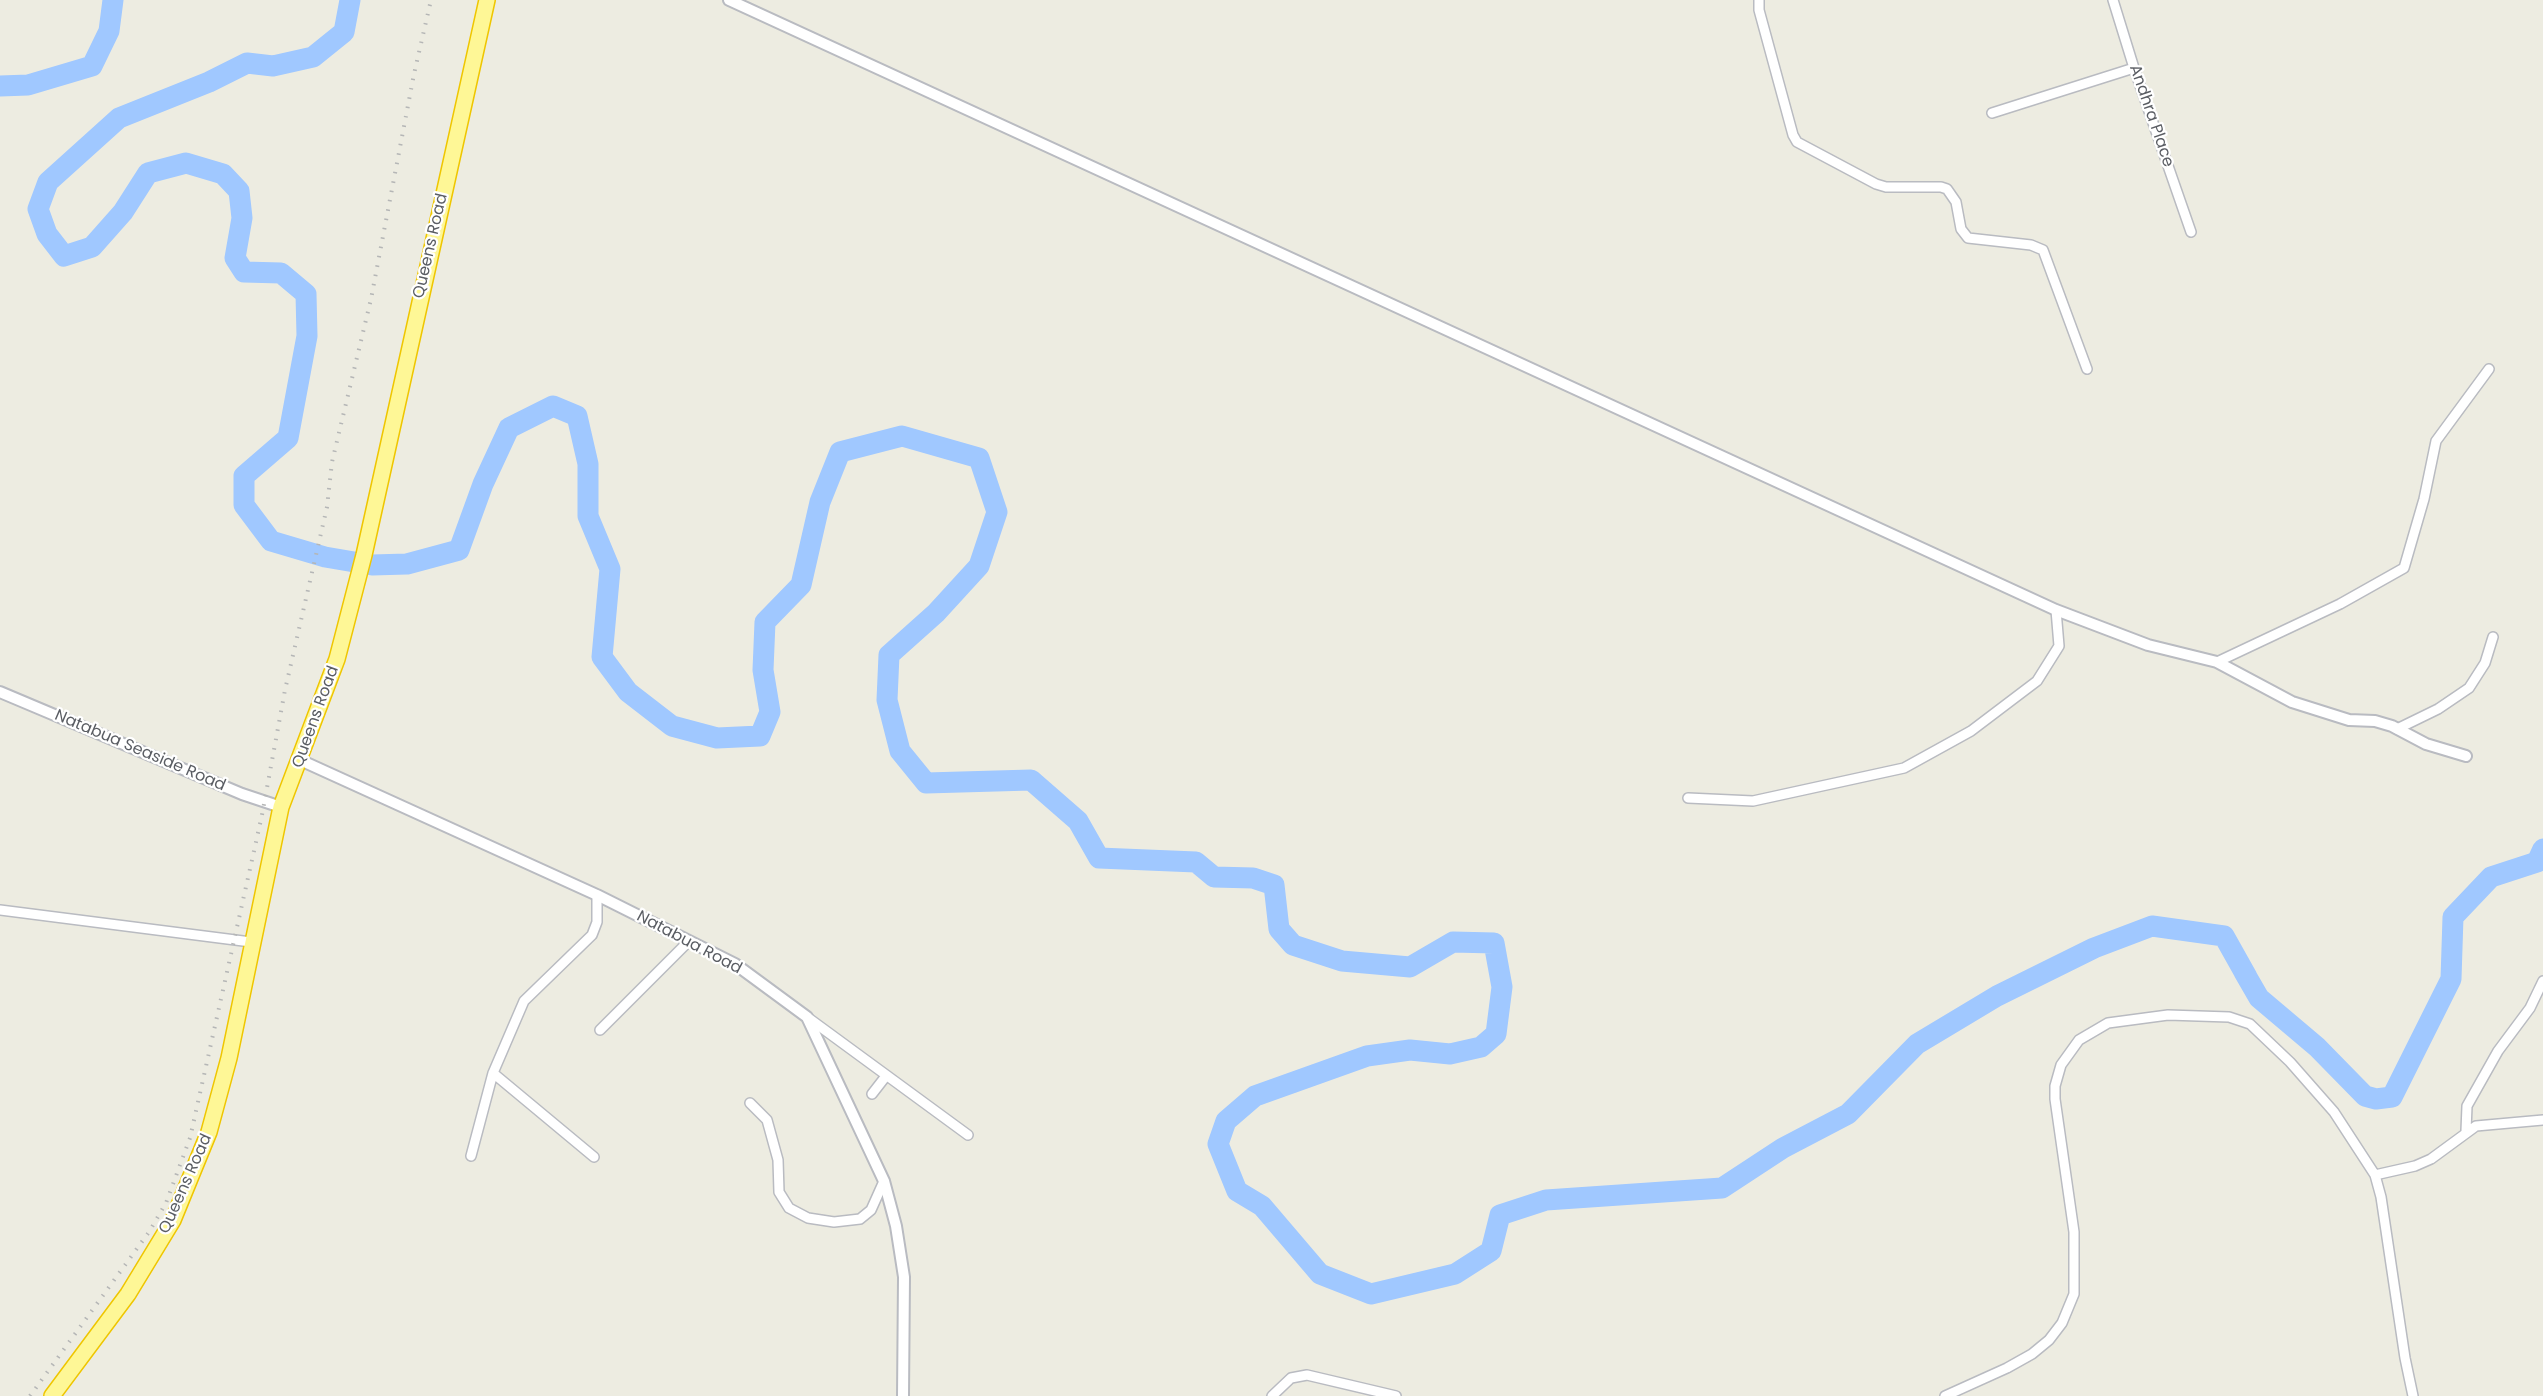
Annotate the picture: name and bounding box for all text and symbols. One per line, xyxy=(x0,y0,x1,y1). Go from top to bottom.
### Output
street label: Andhra Place xyxy=(2125,62,2177,170)
street label: Queens Road xyxy=(410,192,452,300)
street label: Queens Road xyxy=(289,663,343,771)
street label: Natabua Seaside Road xyxy=(52,706,228,796)
street label: Natabua Road xyxy=(633,907,745,979)
street label: Queens Road xyxy=(155,1131,217,1237)

